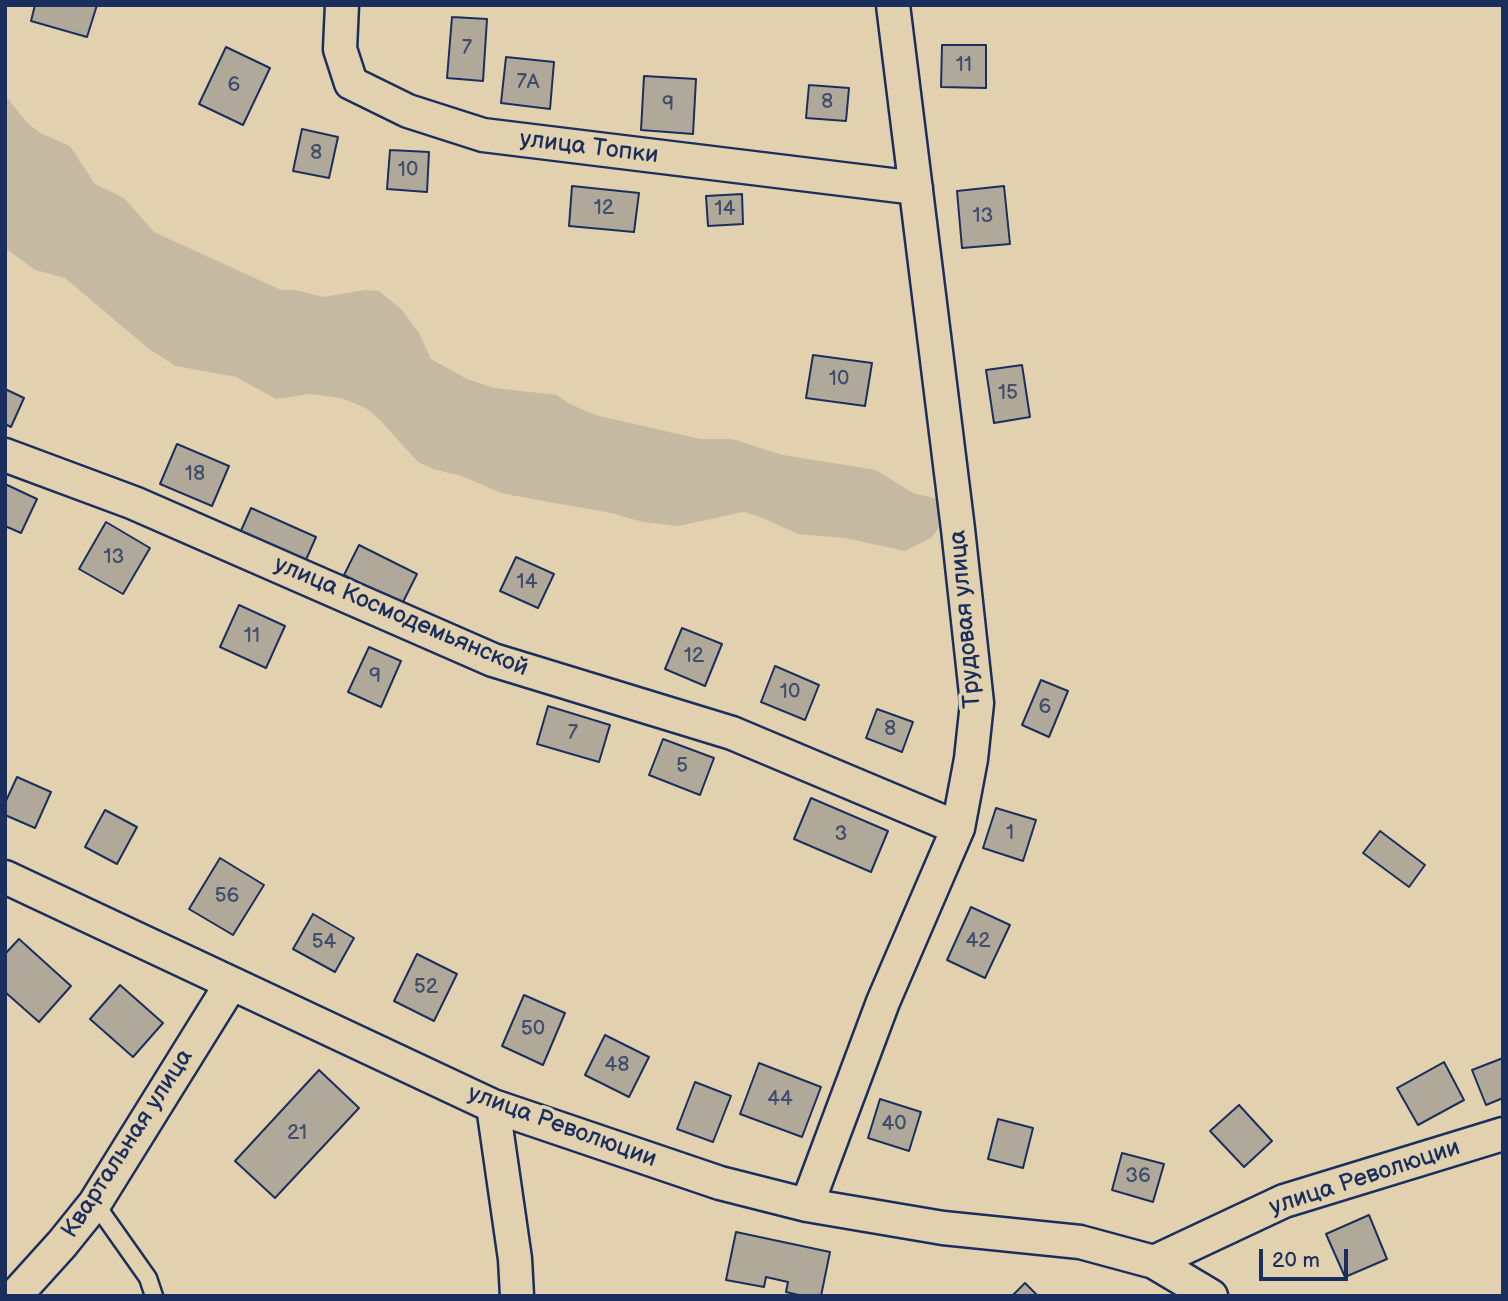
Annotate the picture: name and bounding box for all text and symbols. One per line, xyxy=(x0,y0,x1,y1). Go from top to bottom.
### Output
house number: 7 xyxy=(462,36,472,62)
house number: 11 xyxy=(956,53,972,79)
house number: 7А xyxy=(516,70,540,96)
house number: 6 xyxy=(228,73,240,99)
house number: 8 xyxy=(821,90,833,116)
house number: 9 xyxy=(662,92,674,118)
street label: улица Топки xyxy=(518,125,660,171)
house number: 8 xyxy=(310,141,322,167)
house number: 10 xyxy=(398,158,418,184)
house number: 12 xyxy=(594,196,614,222)
house number: 14 xyxy=(715,197,735,223)
house number: 13 xyxy=(972,204,994,230)
house number: 10 xyxy=(829,367,849,393)
house number: 15 xyxy=(998,381,1018,407)
house number: 18 xyxy=(185,462,205,488)
street label: Трудовая улица xyxy=(944,529,988,709)
house number: 13 xyxy=(103,545,125,571)
street label: улица Космодемьянской xyxy=(270,550,532,684)
house number: 14 xyxy=(517,570,537,596)
house number: 11 xyxy=(244,624,260,650)
house number: 12 xyxy=(684,644,704,670)
house number: 9 xyxy=(369,664,381,690)
house number: 10 xyxy=(780,680,800,706)
house number: 6 xyxy=(1039,695,1051,721)
house number: 8 xyxy=(884,717,896,743)
house number: 7 xyxy=(568,721,578,747)
house number: 5 xyxy=(676,754,688,780)
house number: 1 xyxy=(1006,821,1014,847)
house number: 3 xyxy=(835,822,847,848)
house number: 56 xyxy=(215,884,239,910)
house number: 42 xyxy=(965,929,991,955)
house number: 54 xyxy=(312,930,336,956)
house number: 52 xyxy=(414,975,438,1001)
house number: 50 xyxy=(521,1017,545,1043)
street label: Квартальная улица xyxy=(56,1044,200,1244)
house number: 48 xyxy=(604,1053,630,1079)
street label: улица Революции xyxy=(464,1079,660,1175)
house number: 44 xyxy=(767,1087,793,1113)
house number: 40 xyxy=(881,1112,907,1138)
house number: 21 xyxy=(287,1121,307,1147)
street label: улица Революции xyxy=(1266,1134,1464,1222)
house number: 36 xyxy=(1125,1164,1151,1190)
scale bar xyxy=(1263,1234,1352,1278)
text: 20 m xyxy=(1272,1248,1320,1273)

